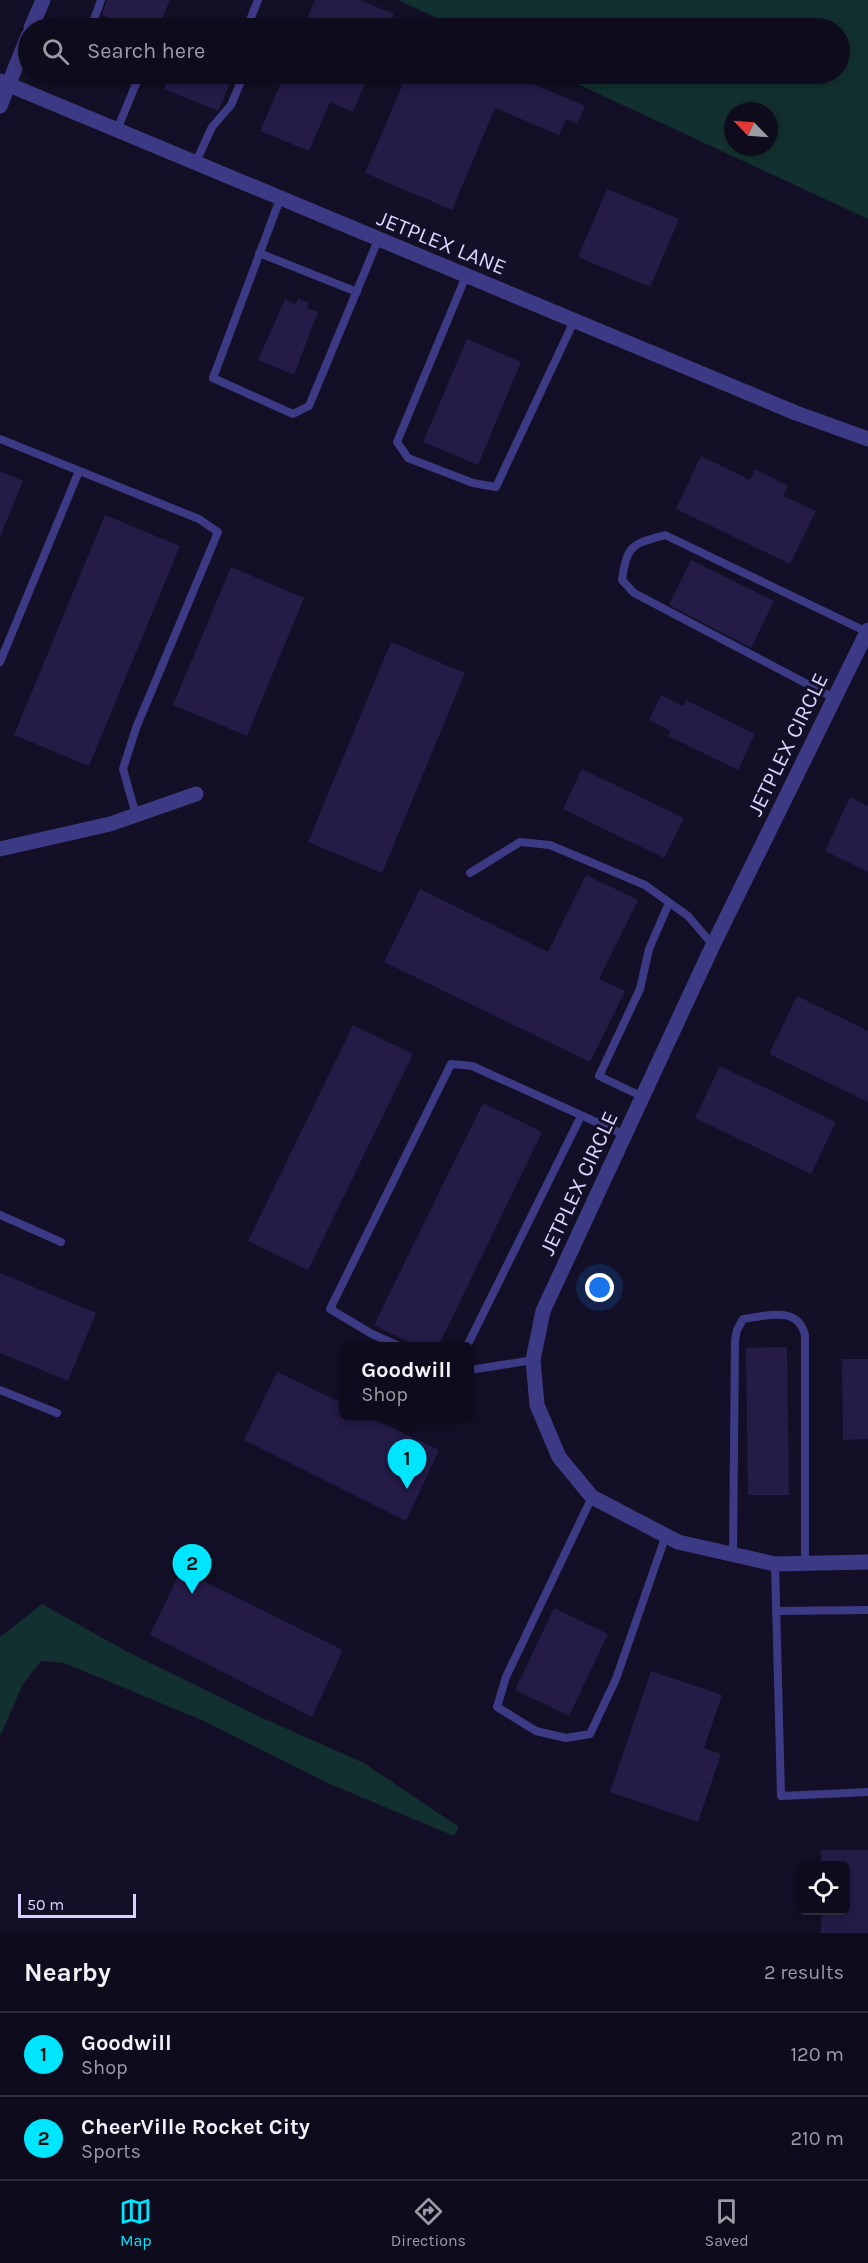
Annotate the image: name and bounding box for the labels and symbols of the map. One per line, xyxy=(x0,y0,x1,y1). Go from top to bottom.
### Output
north arrow xyxy=(724,102,778,156)
street label: JETPLEX LANE xyxy=(373,205,510,281)
street label: JETPLEX CIRCLE xyxy=(742,669,834,820)
street label: JETPLEX CIRCLE xyxy=(534,1107,624,1259)
your location xyxy=(585,1273,614,1302)
pin: 1 xyxy=(388,1440,426,1489)
pin: 2 xyxy=(172,1544,212,1594)
scale bar xyxy=(18,1891,136,1918)

